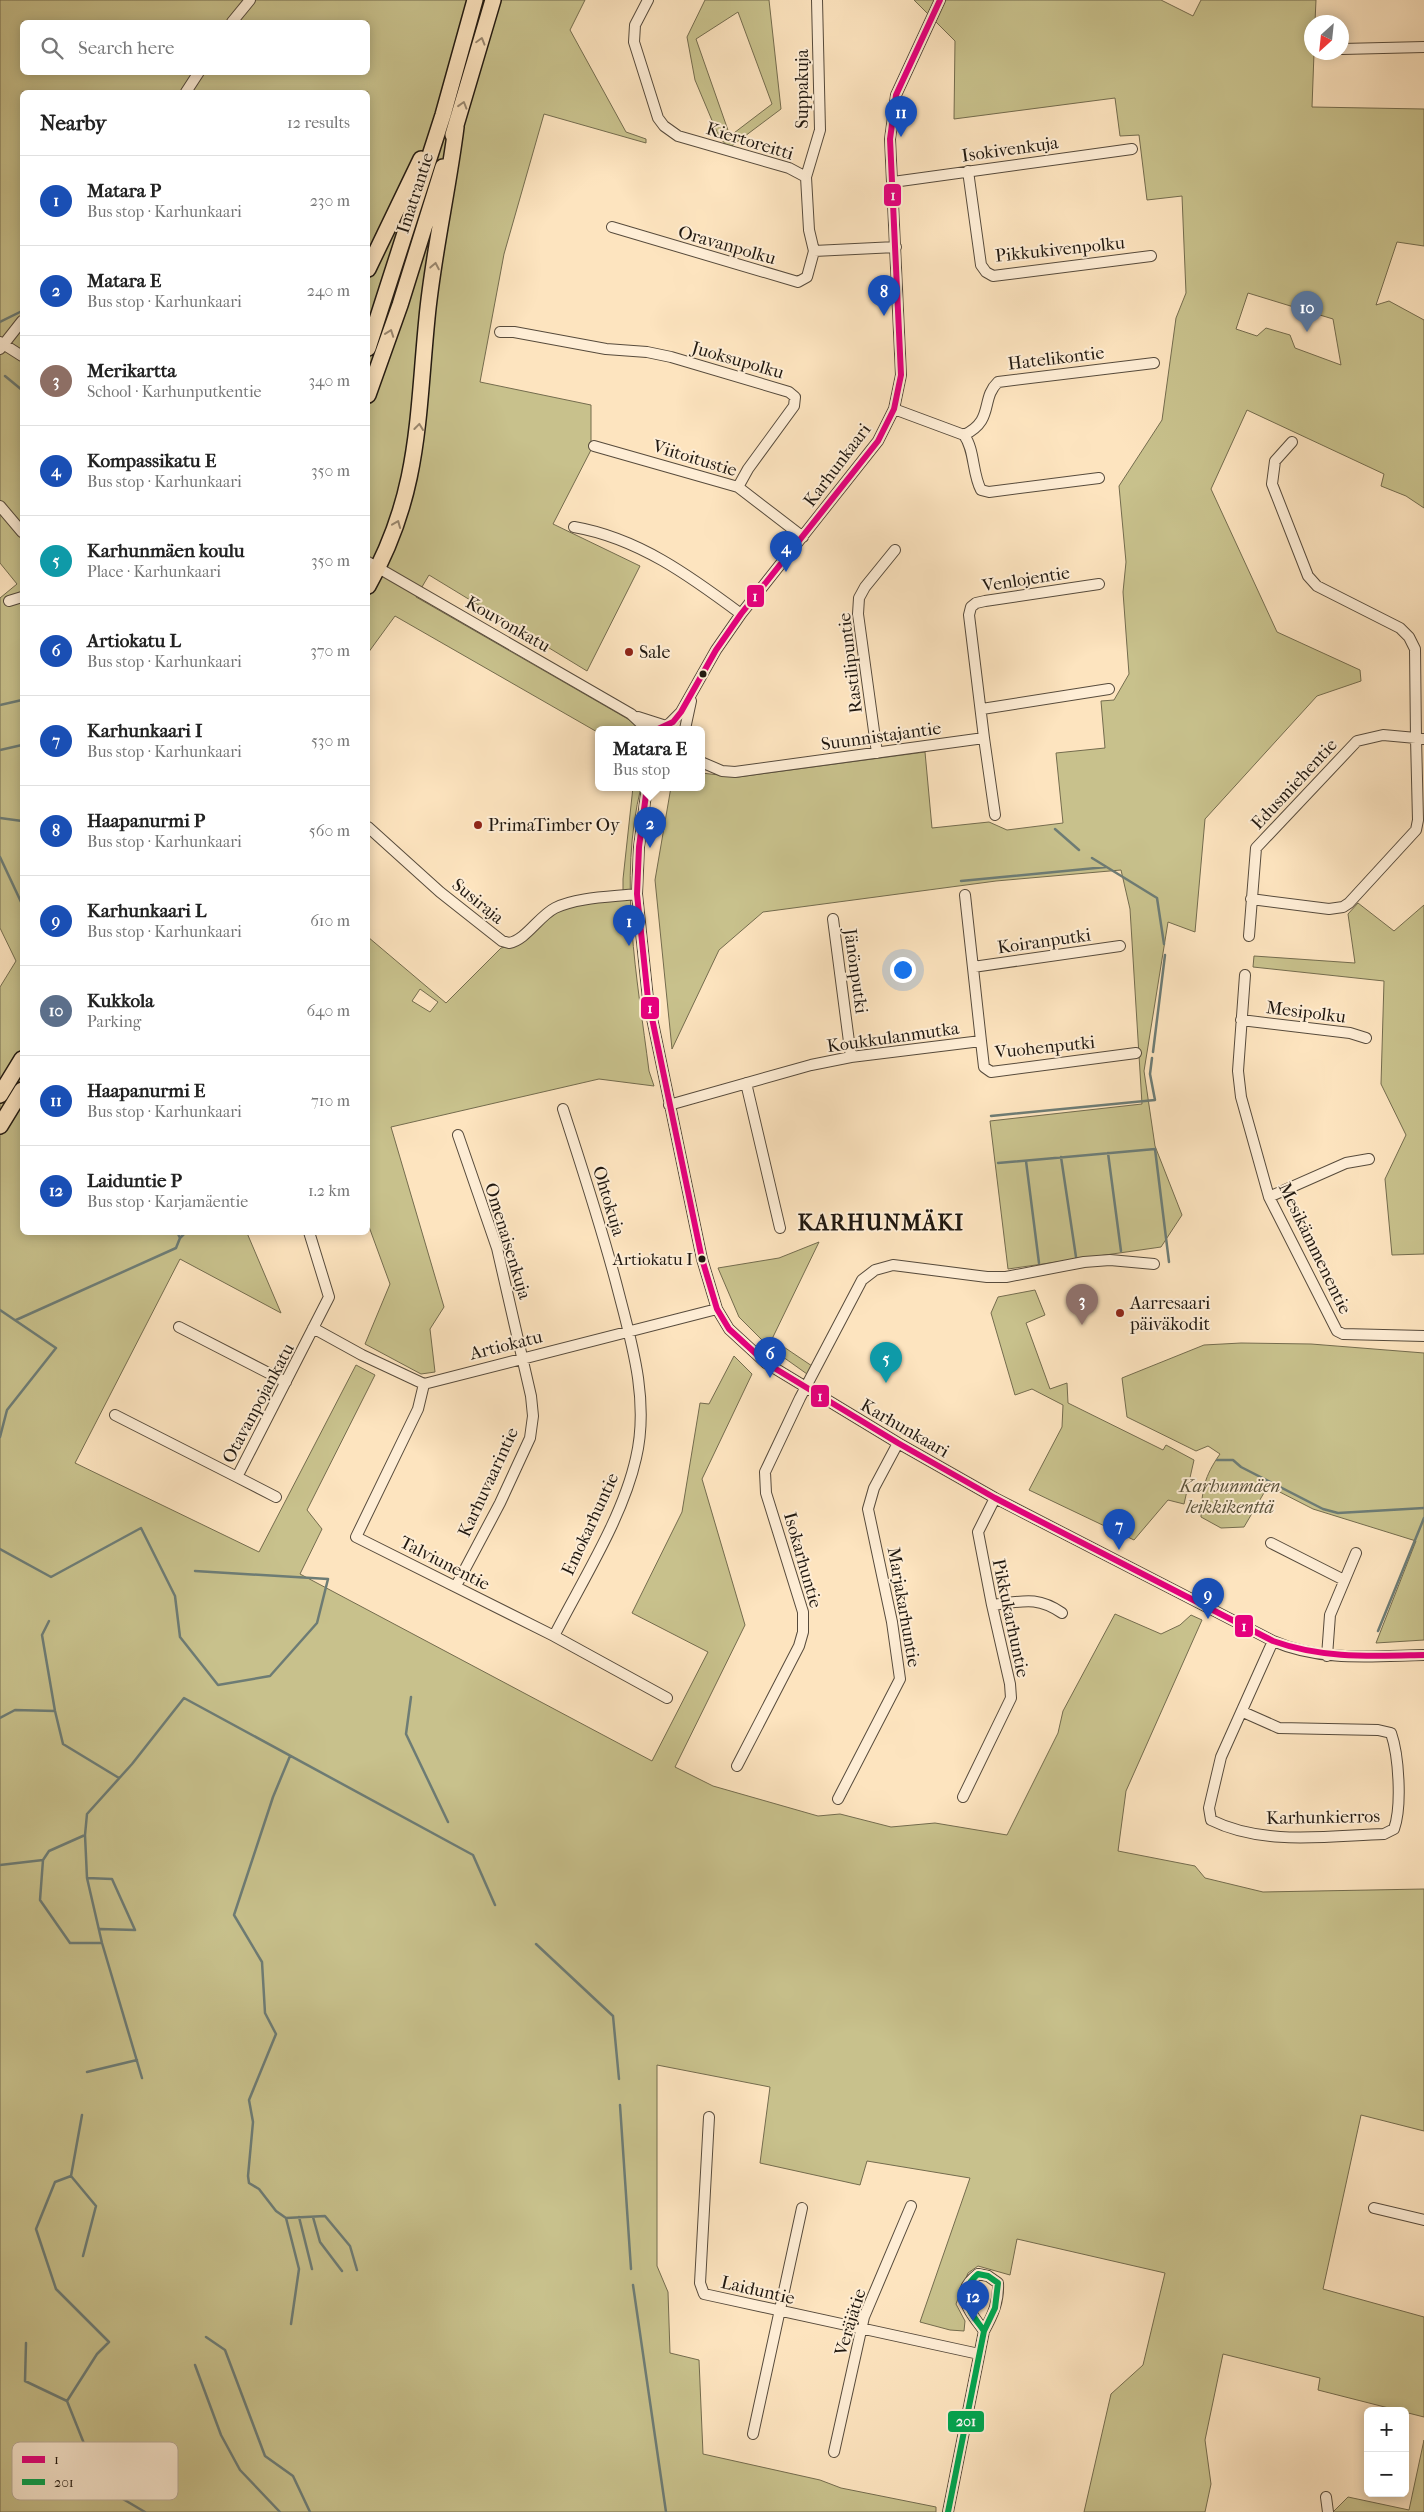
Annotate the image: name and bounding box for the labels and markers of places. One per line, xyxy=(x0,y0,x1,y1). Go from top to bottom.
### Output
pin: 11 xyxy=(885,96,917,137)
pin: 8 xyxy=(868,275,900,316)
pin: 10 xyxy=(1291,291,1323,332)
pin: 4 xyxy=(770,531,802,572)
place label: Sale xyxy=(639,642,670,663)
marker: Sale xyxy=(623,646,635,658)
unlabelled marker xyxy=(698,669,708,679)
pin: 2 xyxy=(634,807,666,848)
place label: PrimaTimber Oy xyxy=(488,815,621,836)
marker: PrimaTimber Oy xyxy=(472,819,484,831)
pin: 1 xyxy=(613,905,645,946)
place label: Artiokatu I xyxy=(612,1249,693,1269)
marker: Artiokatu I xyxy=(697,1254,707,1264)
pin: 3 xyxy=(1066,1284,1098,1325)
place label: Aarresaari päiväkodit xyxy=(1129,1293,1211,1335)
marker: Aarresaari päiväkodit xyxy=(1114,1307,1126,1319)
pin: 6 xyxy=(754,1337,786,1378)
pin: 5 xyxy=(870,1342,902,1383)
pin: 7 xyxy=(1103,1509,1135,1550)
pin: 9 xyxy=(1192,1578,1224,1619)
pin: 12 xyxy=(957,2280,989,2321)

